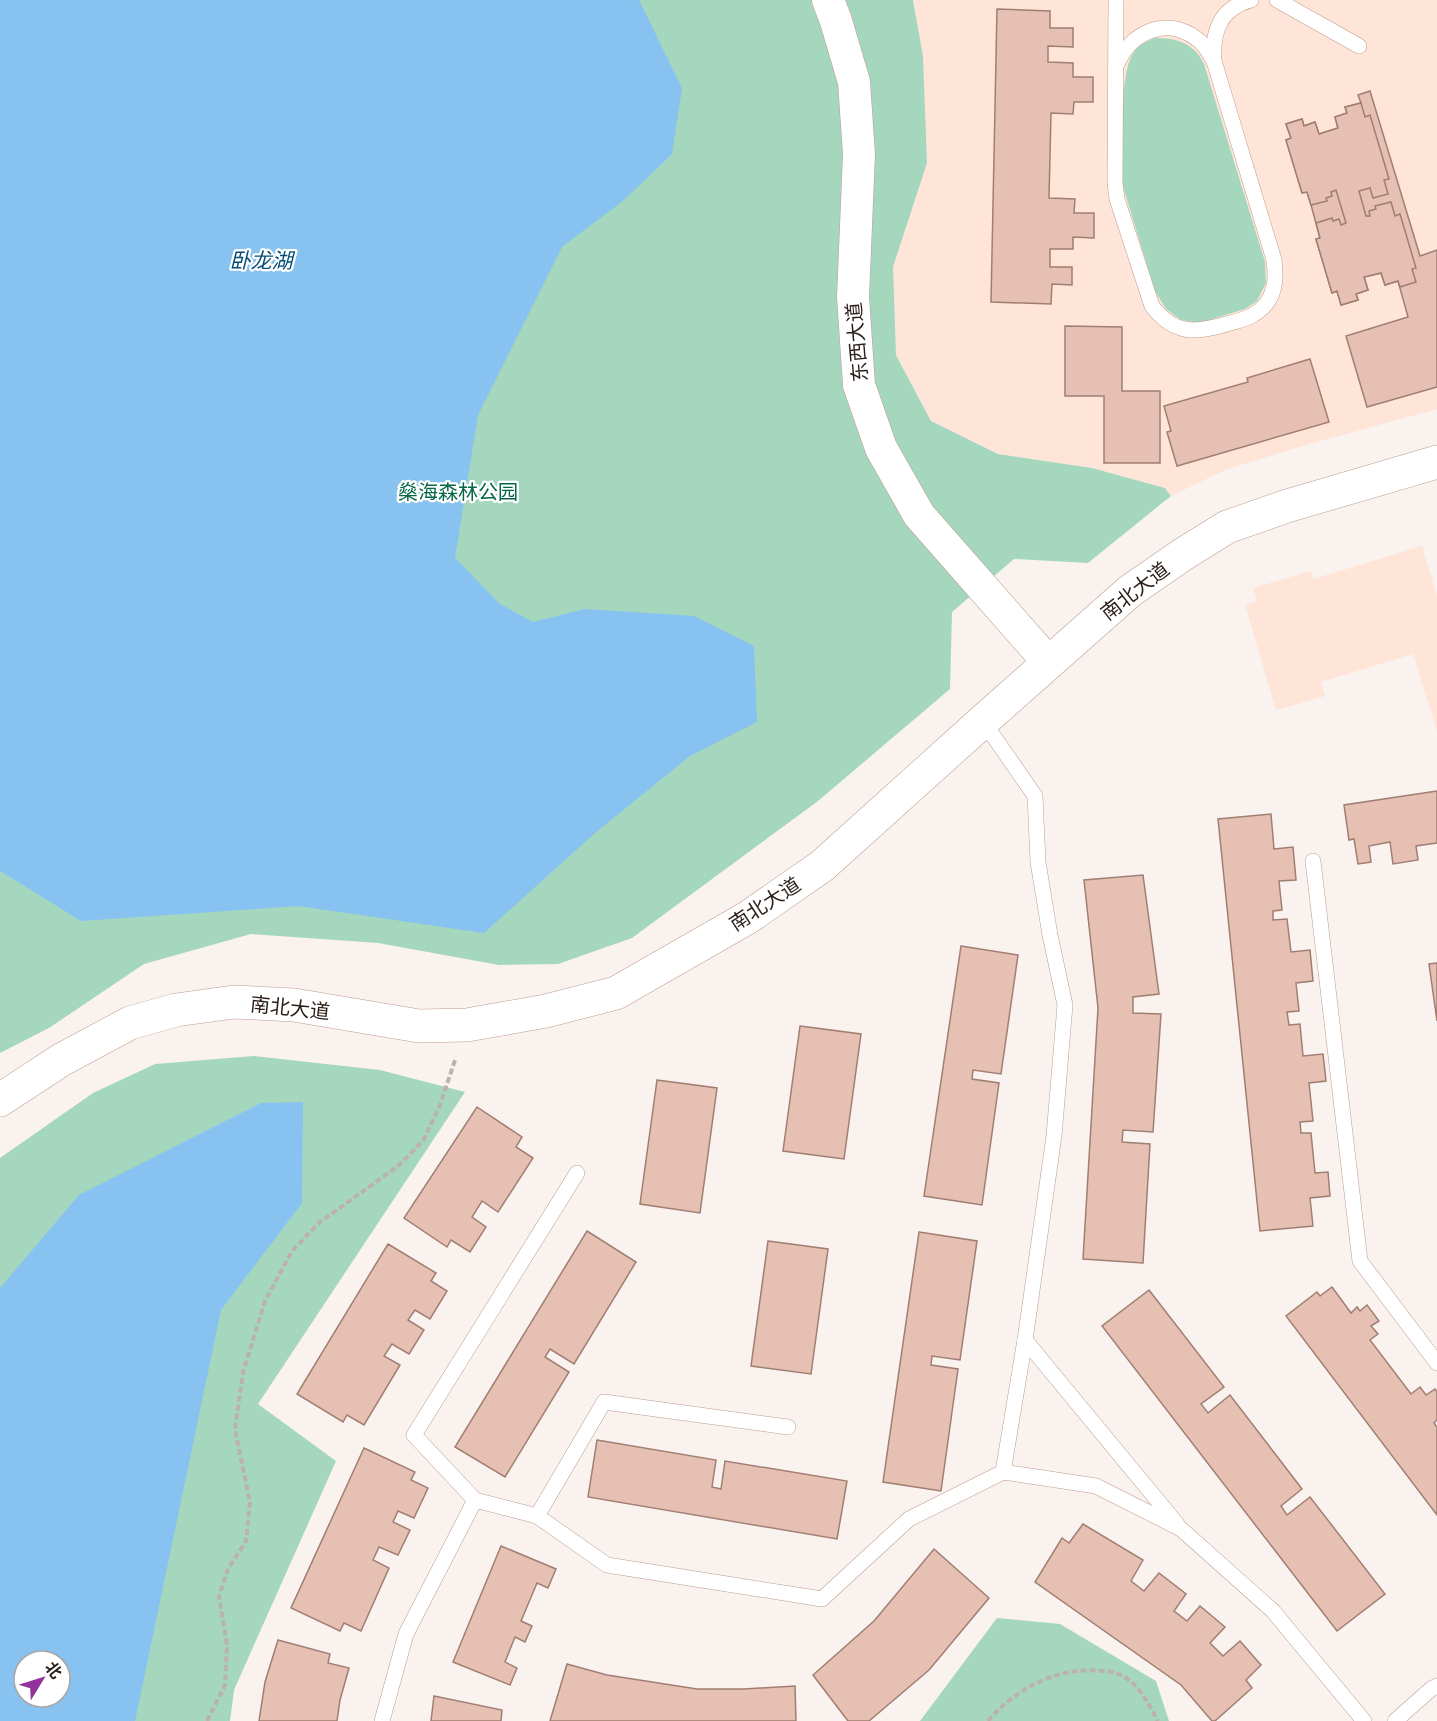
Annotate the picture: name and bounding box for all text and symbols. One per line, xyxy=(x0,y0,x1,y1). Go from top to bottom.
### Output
water label: 卧龙湖 xyxy=(230,248,295,272)
street label: 东西大道 xyxy=(842,301,871,383)
park label: 燊海森林公园 xyxy=(398,480,518,503)
street label: 南北大道 xyxy=(1096,557,1173,624)
street label: 南北大道 xyxy=(725,872,805,935)
street label: 南北大道 xyxy=(249,992,331,1023)
north arrow xyxy=(12,1649,72,1709)
text: 北 xyxy=(42,1658,66,1682)

